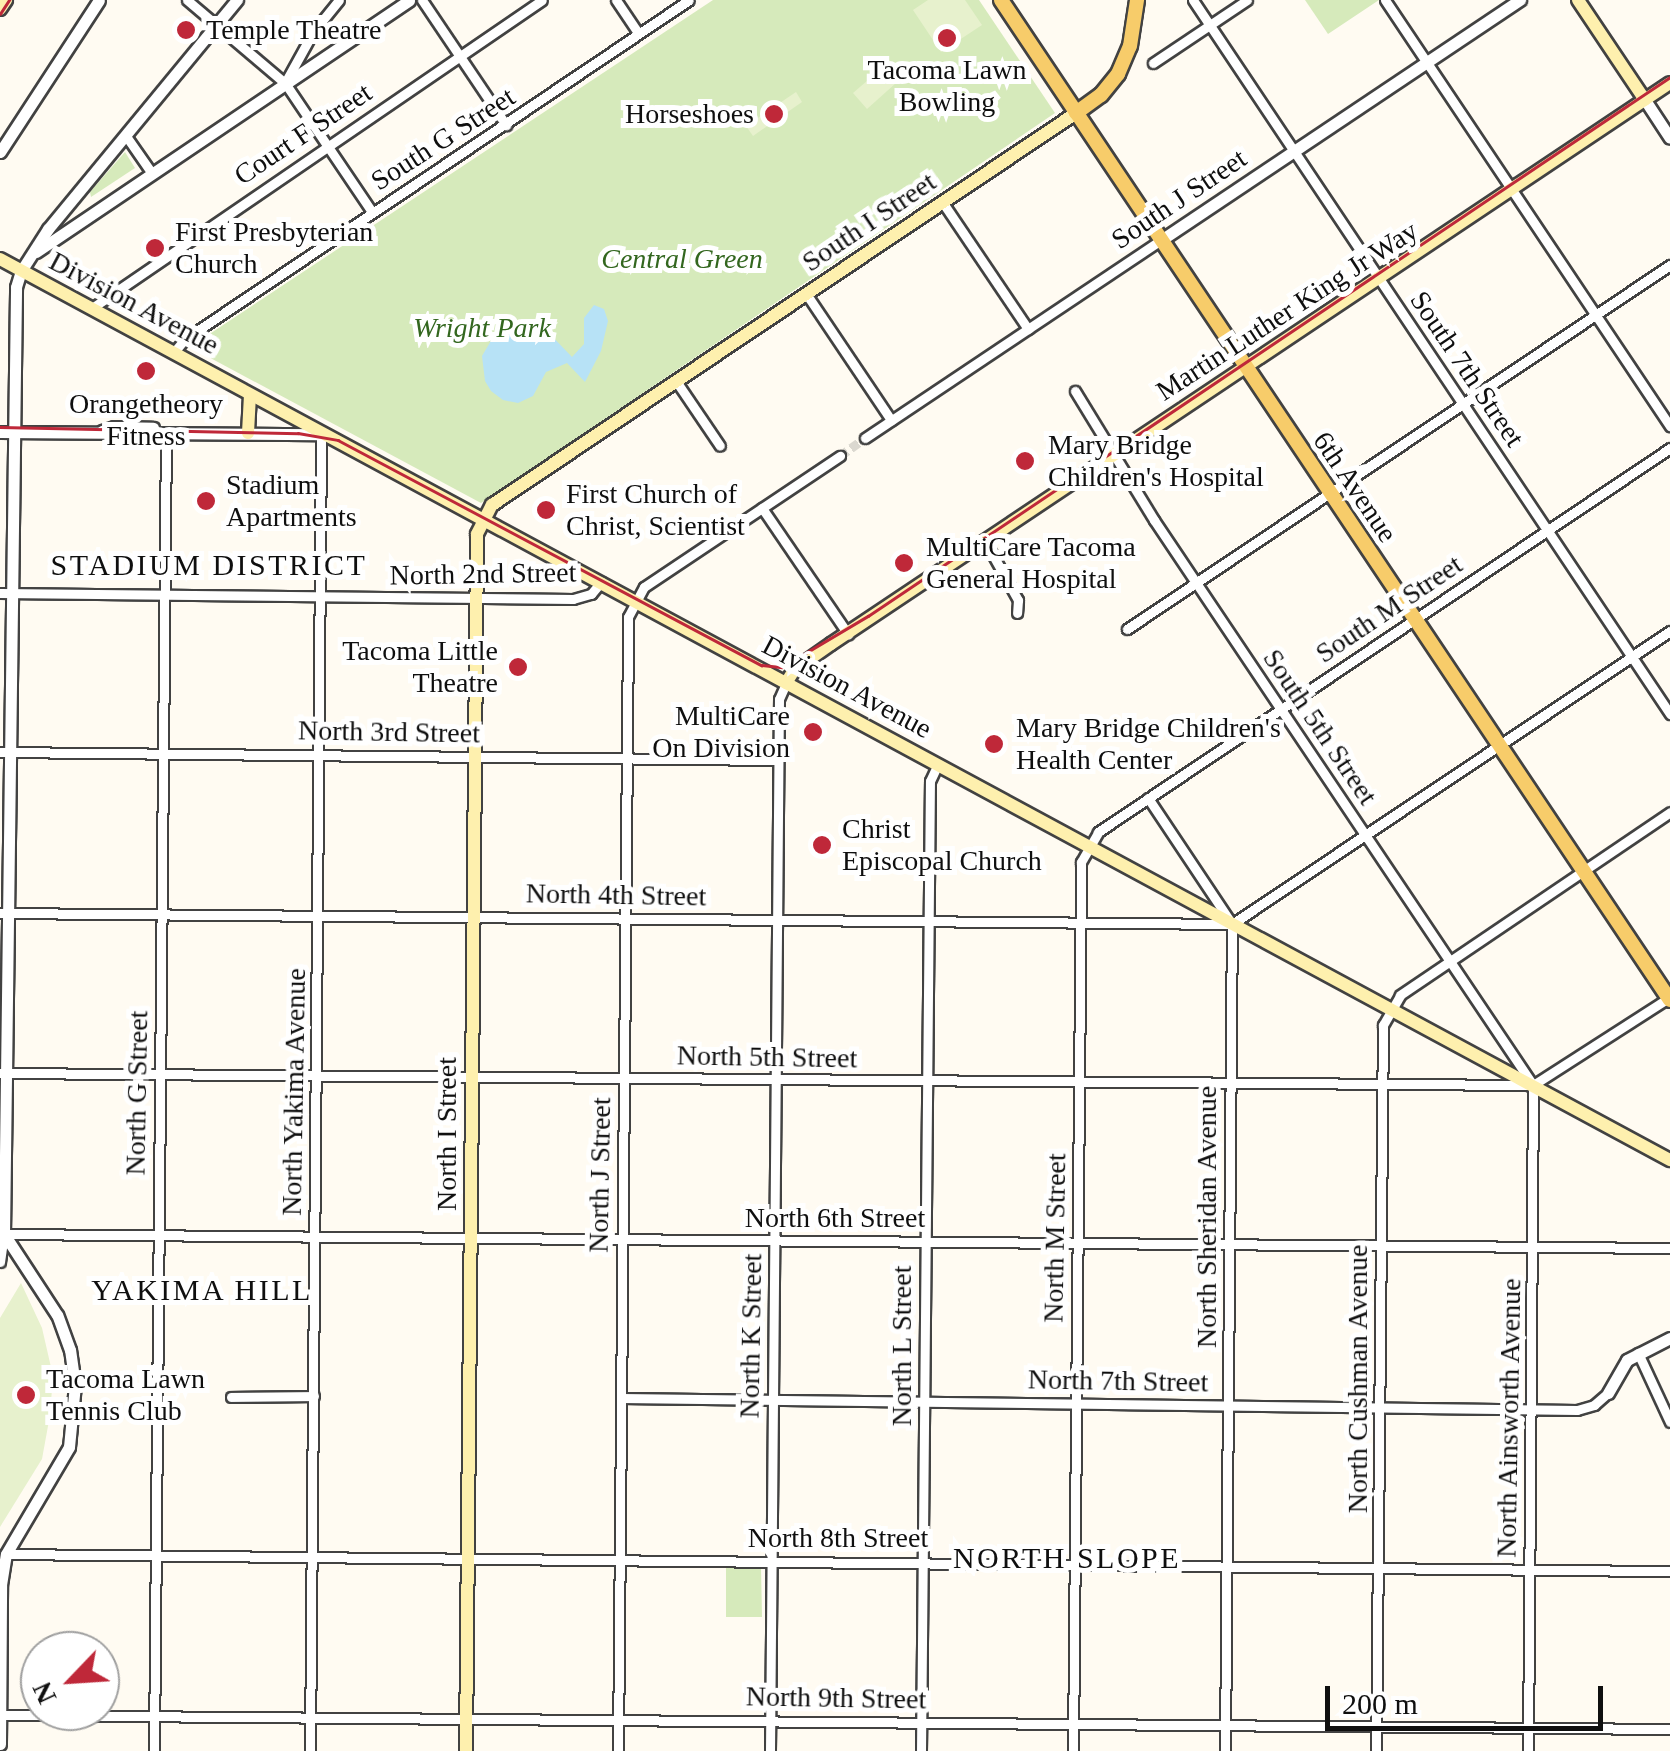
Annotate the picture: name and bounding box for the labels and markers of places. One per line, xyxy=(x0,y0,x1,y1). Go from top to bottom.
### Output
place label: Temple Theatre xyxy=(206,13,382,47)
marker: Temple Theatre xyxy=(175,19,197,41)
marker: Tacoma Lawn Bowling xyxy=(936,27,958,49)
place label: Tacoma Lawn Bowling xyxy=(868,53,1026,119)
place label: Horseshoes xyxy=(625,97,754,131)
marker: Horseshoes xyxy=(763,103,785,125)
place label: First Presbyterian Church xyxy=(175,215,373,281)
marker: First Presbyterian Church xyxy=(144,237,166,259)
marker: Orangetheory Fitness xyxy=(135,360,157,382)
place label: Orangetheory Fitness xyxy=(69,387,223,453)
place label: Mary Bridge Children's Hospital xyxy=(1048,428,1264,494)
marker: Mary Bridge Children's Hospital xyxy=(1012,448,1038,474)
place label: Stadium Apartments xyxy=(226,468,357,534)
place label: First Church of Christ, Scientist xyxy=(566,477,745,543)
marker: Stadium Apartments xyxy=(195,490,217,512)
marker: First Church of Christ, Scientist xyxy=(535,499,557,521)
place label: MultiCare Tacoma General Hospital xyxy=(926,530,1136,596)
marker: MultiCare Tacoma General Hospital xyxy=(891,550,917,576)
place label: Tacoma Little Theatre xyxy=(342,634,498,700)
marker: Tacoma Little Theatre xyxy=(507,656,529,678)
place label: MultiCare On Division xyxy=(652,699,790,765)
place label: Mary Bridge Children's Health Center xyxy=(1016,711,1281,777)
marker: MultiCare On Division xyxy=(800,719,826,745)
marker: Mary Bridge Children's Health Center xyxy=(981,731,1007,757)
place label: Christ Episcopal Church xyxy=(842,812,1042,878)
marker: Christ Episcopal Church xyxy=(811,834,833,856)
place label: Tacoma Lawn Tennis Club xyxy=(46,1362,205,1428)
marker: Tacoma Lawn Tennis Club xyxy=(15,1384,37,1406)

